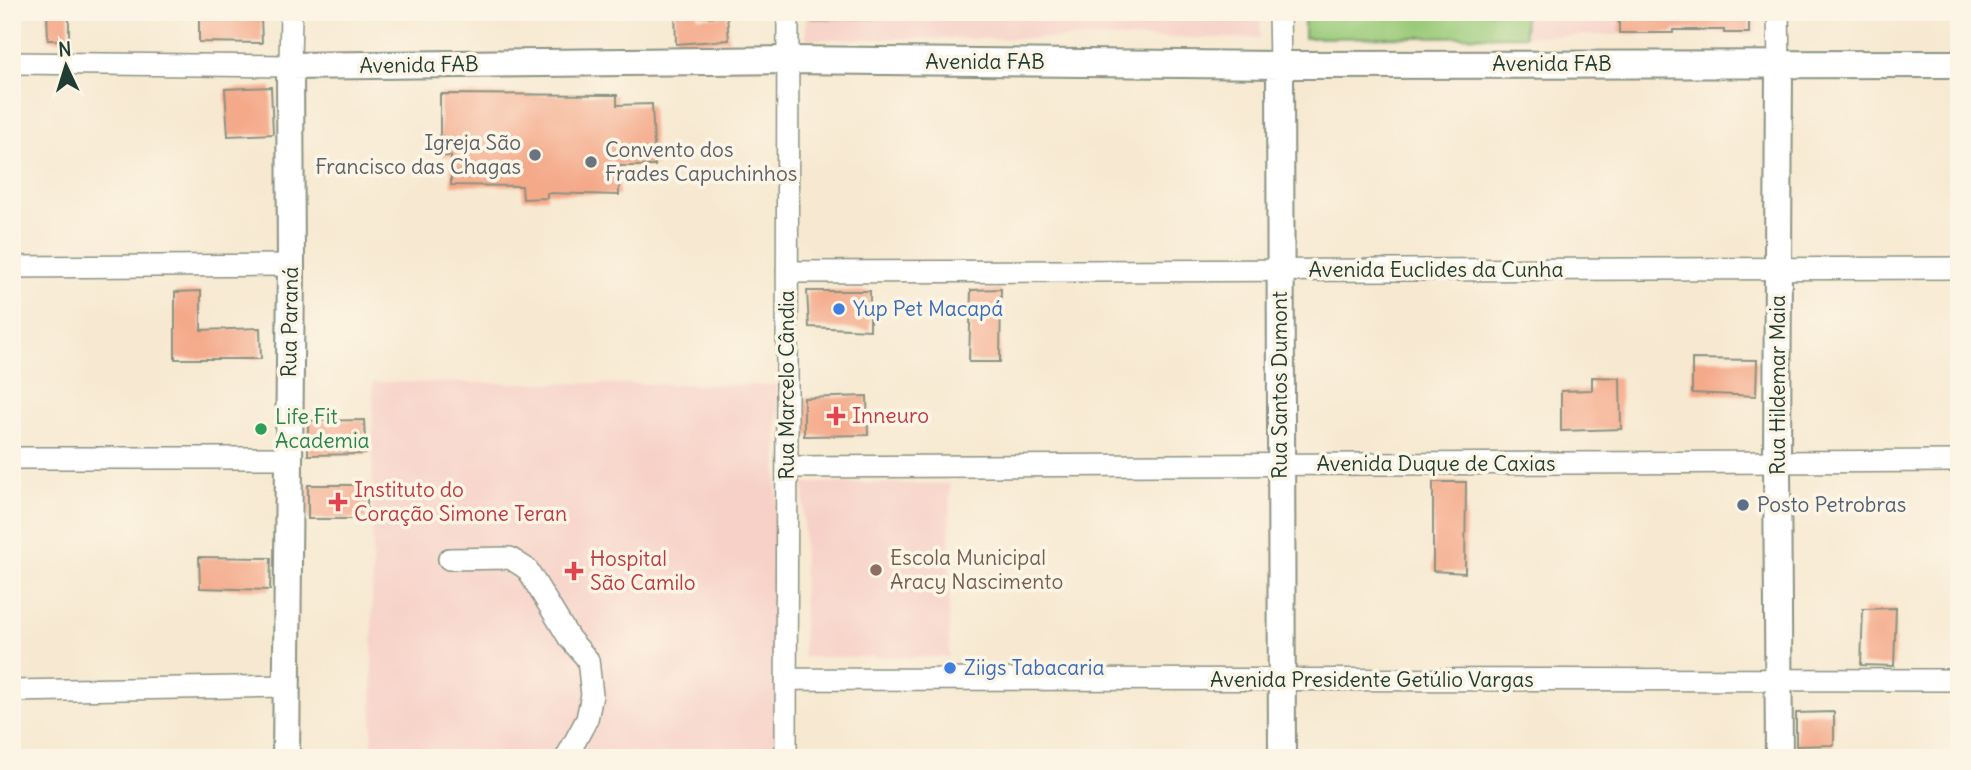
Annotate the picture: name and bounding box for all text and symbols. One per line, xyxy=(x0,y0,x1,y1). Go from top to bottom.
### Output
north arrow xyxy=(32,32,102,102)
text: N xyxy=(57,37,72,61)
street label: Avenida FAB xyxy=(925,48,1045,75)
street label: Avenida FAB xyxy=(359,50,479,79)
street label: Avenida FAB xyxy=(1492,50,1612,77)
place label: Igreja São Francisco das Chagas xyxy=(315,129,521,180)
place label: Convento dos Frades Capuchinhos xyxy=(605,136,797,187)
marker: Igreja São Francisco das Chagas xyxy=(527,147,543,163)
marker: Convento dos Frades Capuchinhos xyxy=(583,154,599,170)
street label: Avenida Euclides da Cunha xyxy=(1309,256,1563,283)
street label: Rua Paraná xyxy=(275,266,304,378)
street label: Rua Marcelo Cândia xyxy=(773,290,800,480)
street label: Rua Santos Dumont xyxy=(1266,291,1293,479)
place label: Yup Pet Macapá xyxy=(853,295,1003,322)
street label: Rua Hildemar Maia xyxy=(1764,295,1791,475)
marker: Yup Pet Macapá xyxy=(831,301,847,317)
place label: Inneuro xyxy=(852,402,929,429)
place label: Life Fit Academia xyxy=(275,403,370,454)
marker: Inneuro xyxy=(826,406,846,426)
marker: Life Fit Academia xyxy=(253,421,269,437)
street label: Avenida Duque de Caxias xyxy=(1316,450,1556,477)
place label: Instituto do Coração Simone Teran xyxy=(354,476,567,527)
place label: Posto Petrobras xyxy=(1757,491,1906,518)
marker: Instituto do Coração Simone Teran xyxy=(328,492,348,512)
marker: Posto Petrobras xyxy=(1735,497,1751,513)
place label: Escola Municipal Aracy Nascimento xyxy=(890,544,1063,595)
place label: Hospital São Camilo xyxy=(590,545,696,596)
marker: Hospital São Camilo xyxy=(564,561,584,581)
marker: Escola Municipal Aracy Nascimento xyxy=(868,562,884,578)
place label: Ziigs Tabacaria xyxy=(964,654,1104,681)
marker: Ziigs Tabacaria xyxy=(942,660,958,676)
street label: Avenida Presidente Getúlio Vargas xyxy=(1210,666,1534,693)

